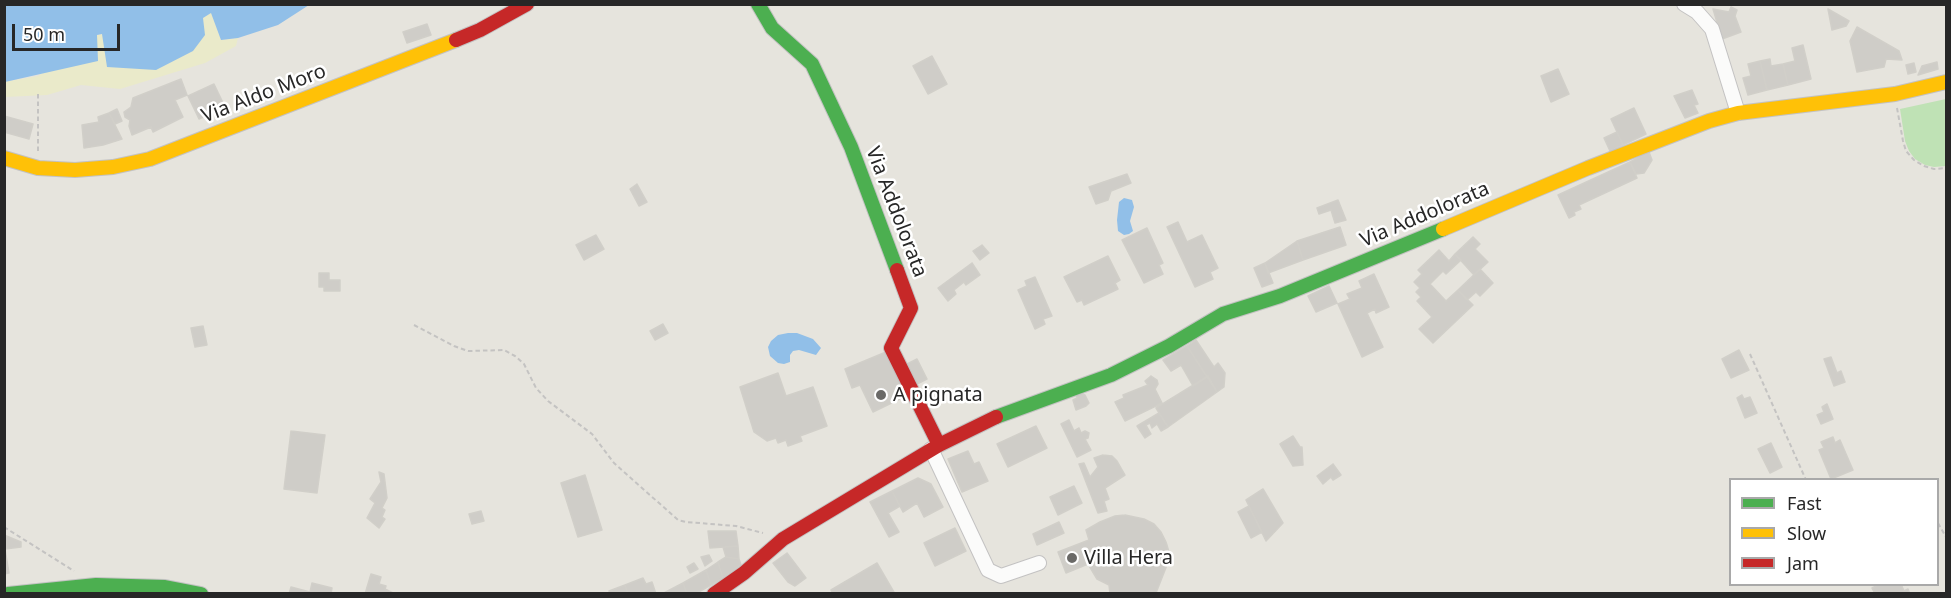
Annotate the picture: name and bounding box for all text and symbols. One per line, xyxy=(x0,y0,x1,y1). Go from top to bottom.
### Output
scale bar xyxy=(15,12,123,50)
text: 50 m xyxy=(23,22,65,46)
street label: Via Aldo Moro xyxy=(198,59,330,129)
street label: Via Addolorata xyxy=(860,143,932,281)
street label: Via Addolorata xyxy=(1357,177,1493,253)
place label: A pignata xyxy=(893,383,983,407)
marker: A pignata xyxy=(874,388,888,402)
legend xyxy=(1729,478,1939,586)
text: Fast xyxy=(1787,491,1822,515)
text: Slow xyxy=(1787,521,1826,545)
place label: Villa Hera xyxy=(1084,546,1173,570)
marker: Villa Hera xyxy=(1065,551,1079,565)
text: Jam xyxy=(1787,551,1819,575)

